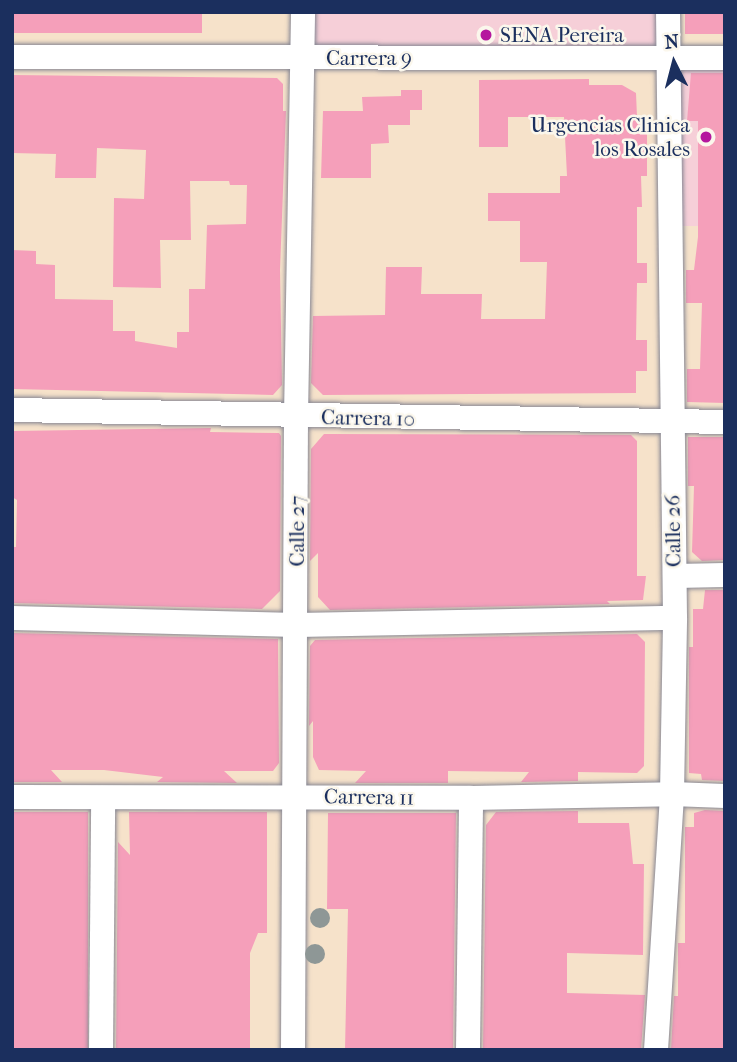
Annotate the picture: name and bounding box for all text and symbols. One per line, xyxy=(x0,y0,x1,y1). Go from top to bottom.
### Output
place label: SENA Pereira xyxy=(500,22,624,48)
marker: SENA Pereira xyxy=(478,27,494,43)
north arrow xyxy=(639,28,709,98)
text: N xyxy=(663,30,680,54)
street label: Carrera 9 xyxy=(326,45,412,71)
place label: Urgencias Clinica los Rosales xyxy=(530,112,690,162)
marker: Urgencias Clinica los Rosales xyxy=(696,127,716,147)
street label: Carrera 10 xyxy=(321,405,415,431)
street label: Calle 27 xyxy=(284,495,310,567)
street label: Calle 26 xyxy=(660,495,686,567)
street label: Carrera 11 xyxy=(324,784,414,810)

